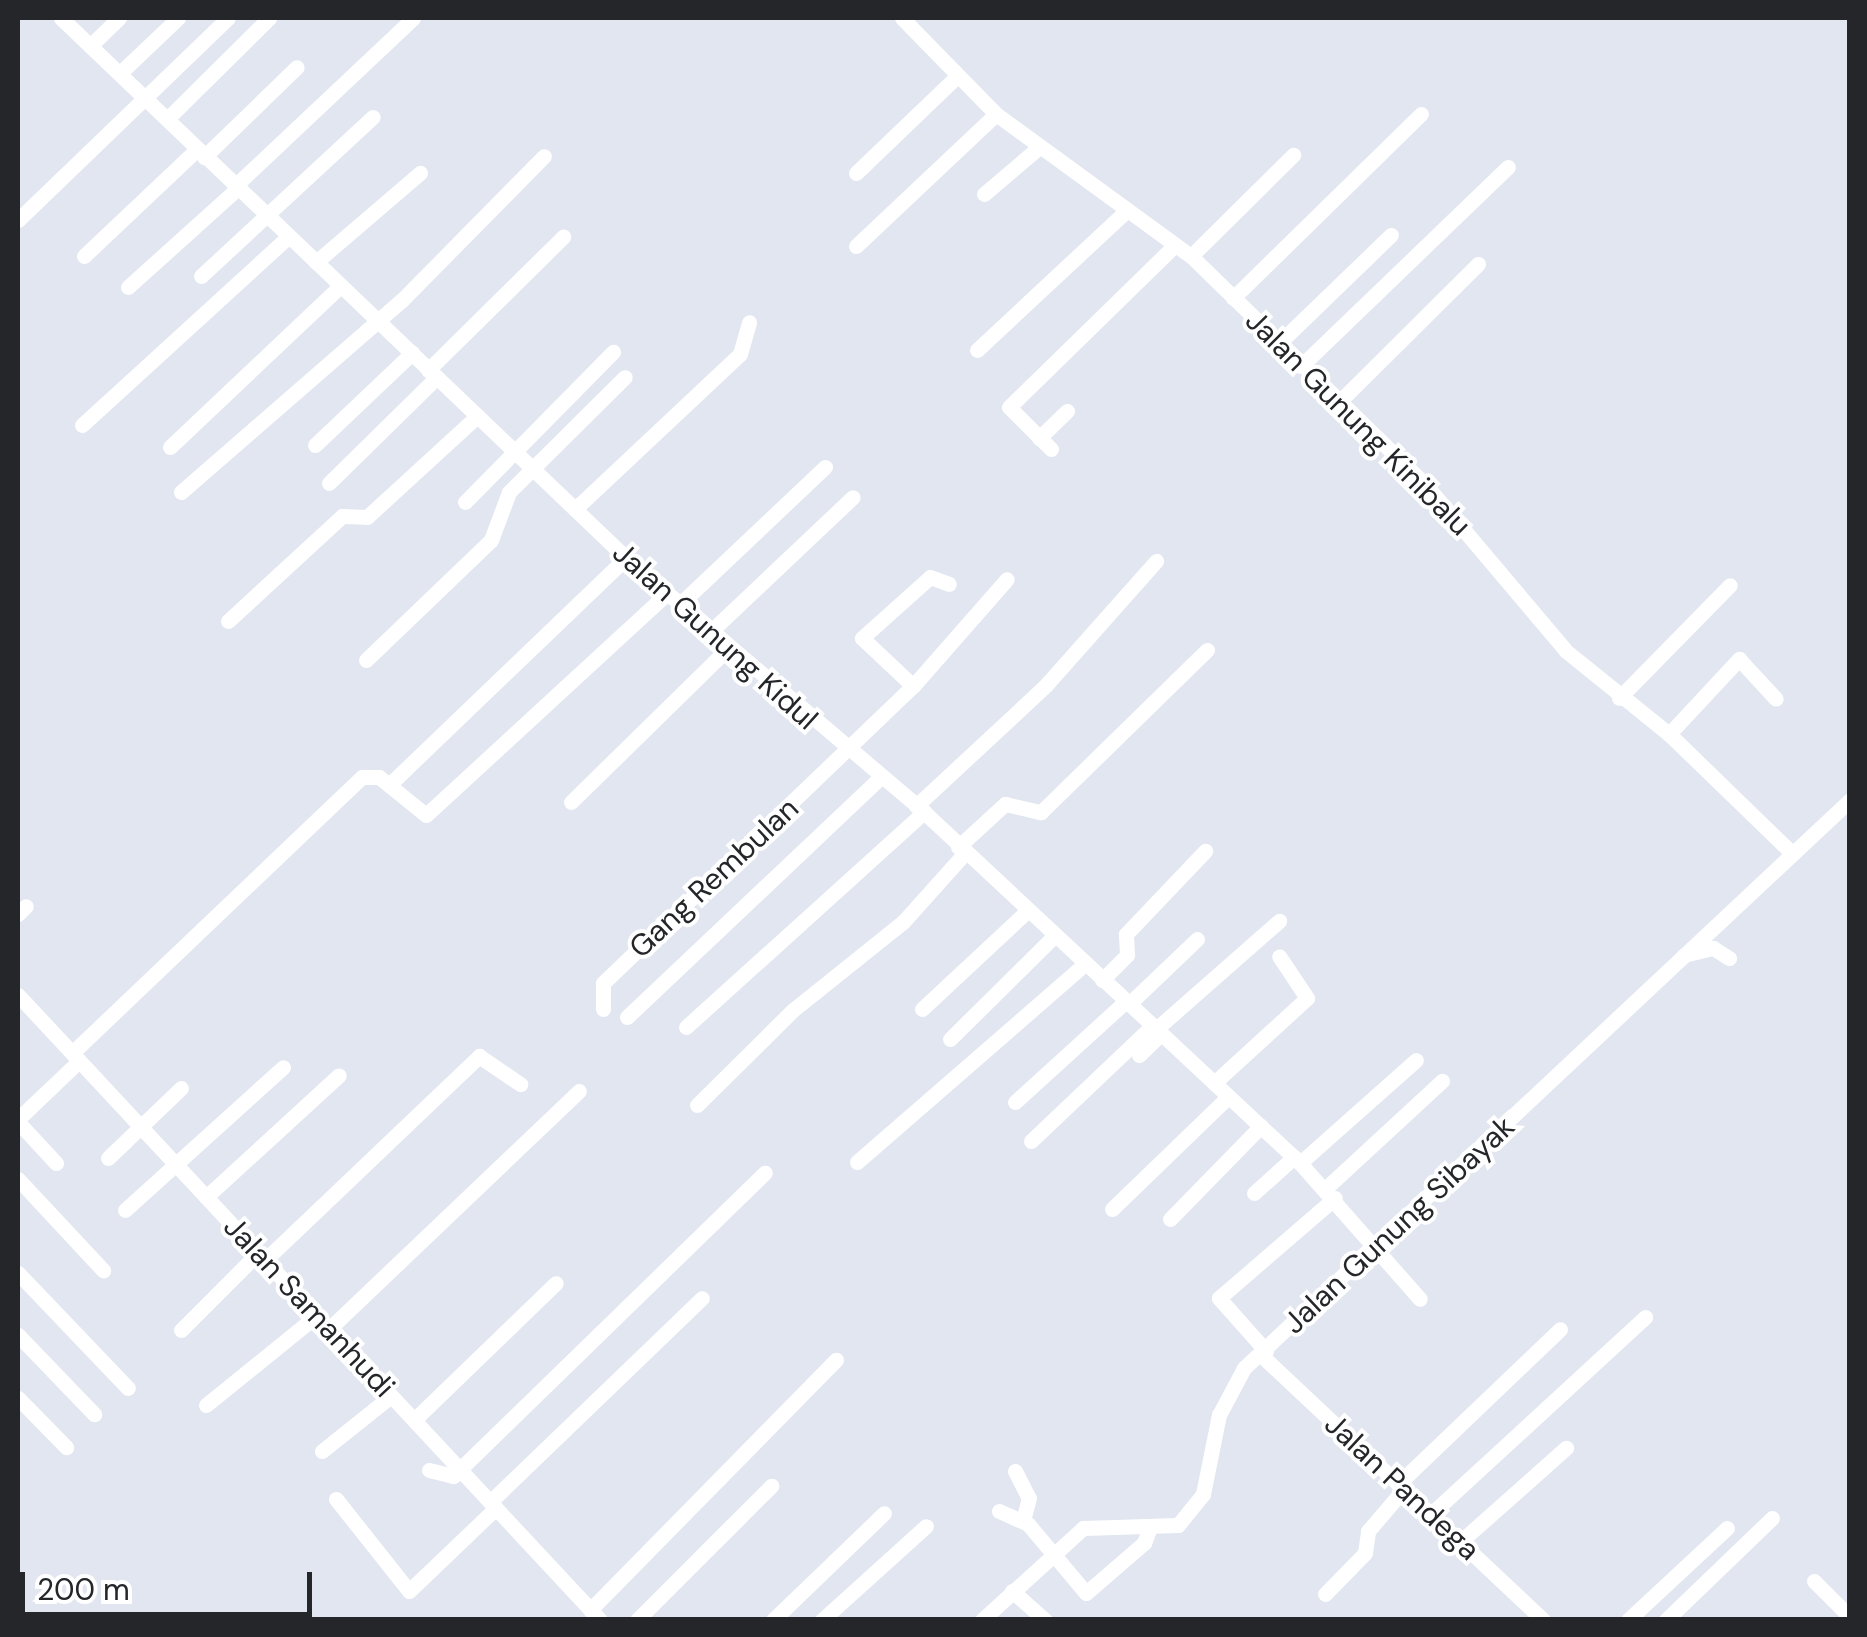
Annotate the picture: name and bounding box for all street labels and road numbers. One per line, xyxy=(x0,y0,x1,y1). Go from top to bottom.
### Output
street label: Jalan Gunung Kinibalu xyxy=(1238,303,1478,543)
street label: Jalan Gunung Kidul xyxy=(605,535,825,737)
street label: Gang Rembulan xyxy=(622,791,806,965)
street label: Jalan Gunung Sibayak xyxy=(1276,1109,1522,1341)
street label: Jalan Samanhudi xyxy=(216,1209,402,1405)
street label: Jalan Pandega xyxy=(1317,1406,1487,1568)

